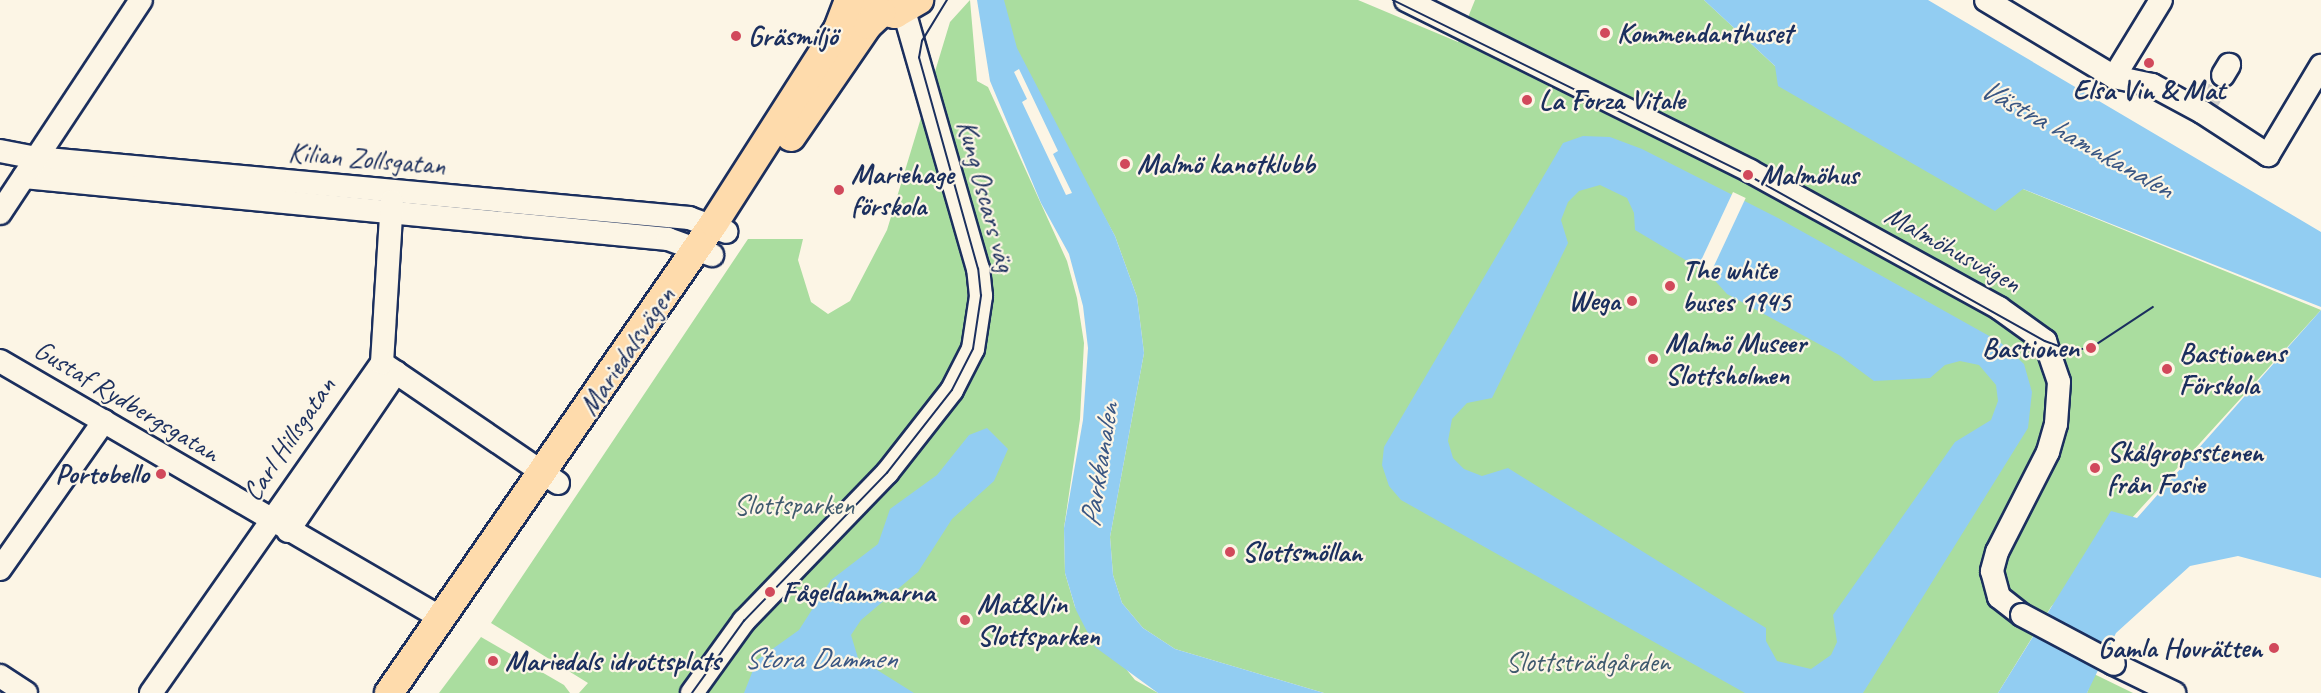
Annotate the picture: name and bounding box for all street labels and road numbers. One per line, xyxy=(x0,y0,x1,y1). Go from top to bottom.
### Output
street label: Kung Oscars väg xyxy=(950,117,1022,275)
street label: Kilian Zollsgatan xyxy=(287,135,447,183)
street label: Malmöhusvägen xyxy=(1879,198,2027,300)
street label: Mariedalsvägen xyxy=(572,280,682,422)
street label: Gustaf Rydbergsgatan xyxy=(28,332,226,470)
street label: Carl Hillsgatan xyxy=(235,371,343,507)

